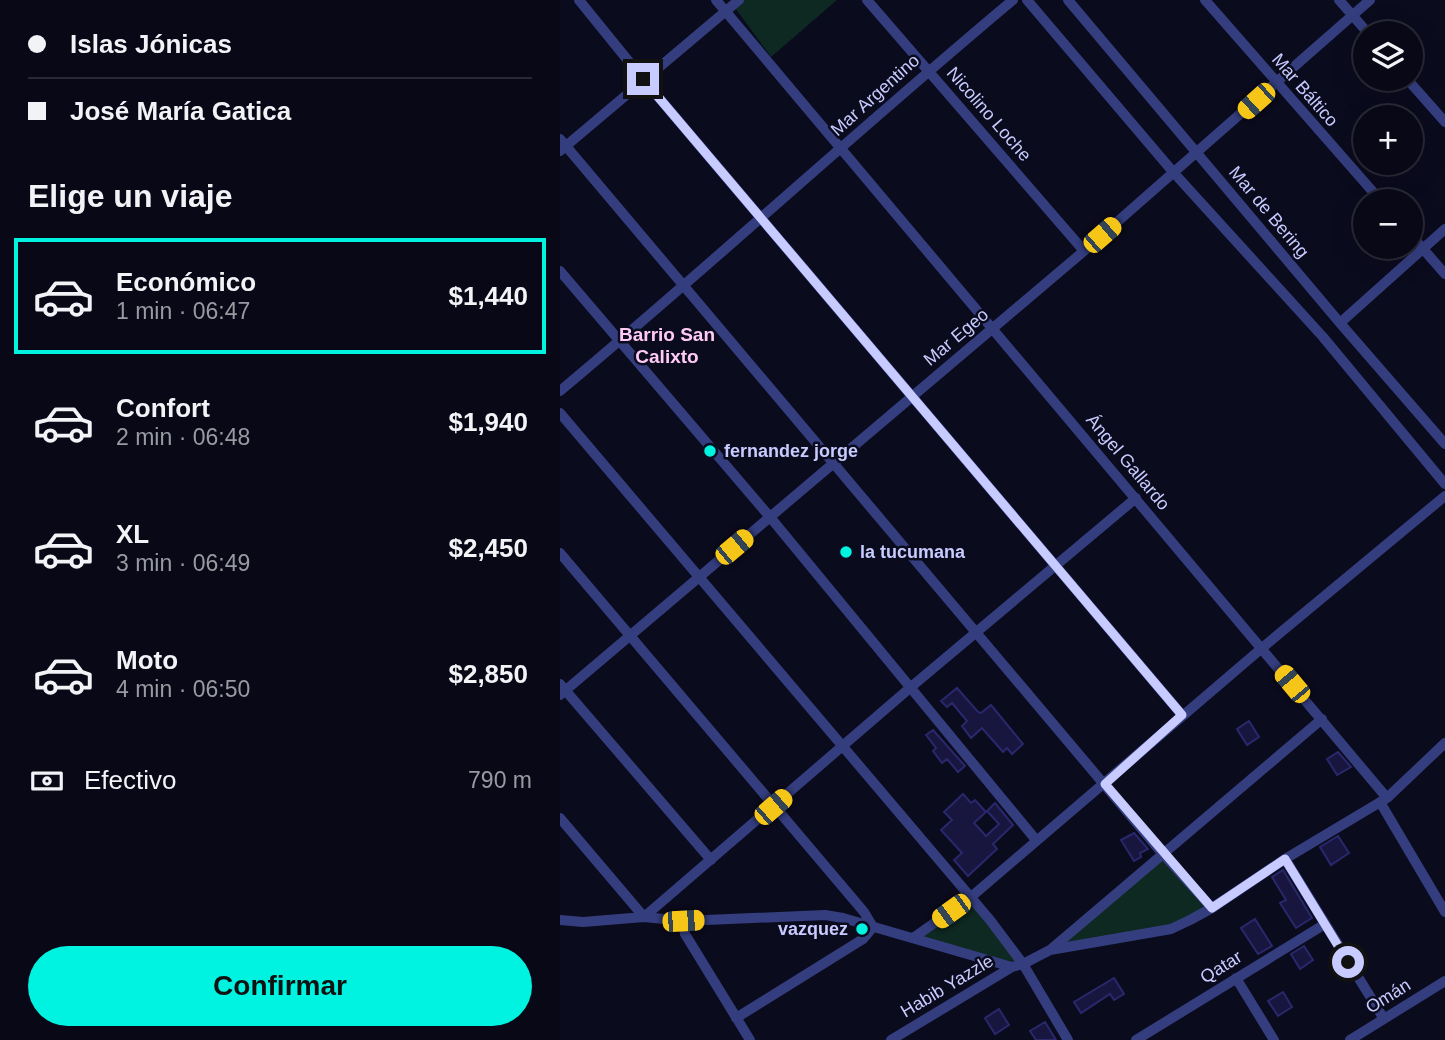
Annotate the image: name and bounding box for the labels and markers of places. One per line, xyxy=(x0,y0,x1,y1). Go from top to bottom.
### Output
place label: fernandez jorge xyxy=(724,441,858,461)
marker: fernandez jorge xyxy=(702,443,718,459)
place label: la tucumana xyxy=(860,542,966,562)
marker: la tucumana xyxy=(838,544,854,560)
place label: vazquez xyxy=(778,919,848,939)
marker: vazquez xyxy=(854,921,870,937)

